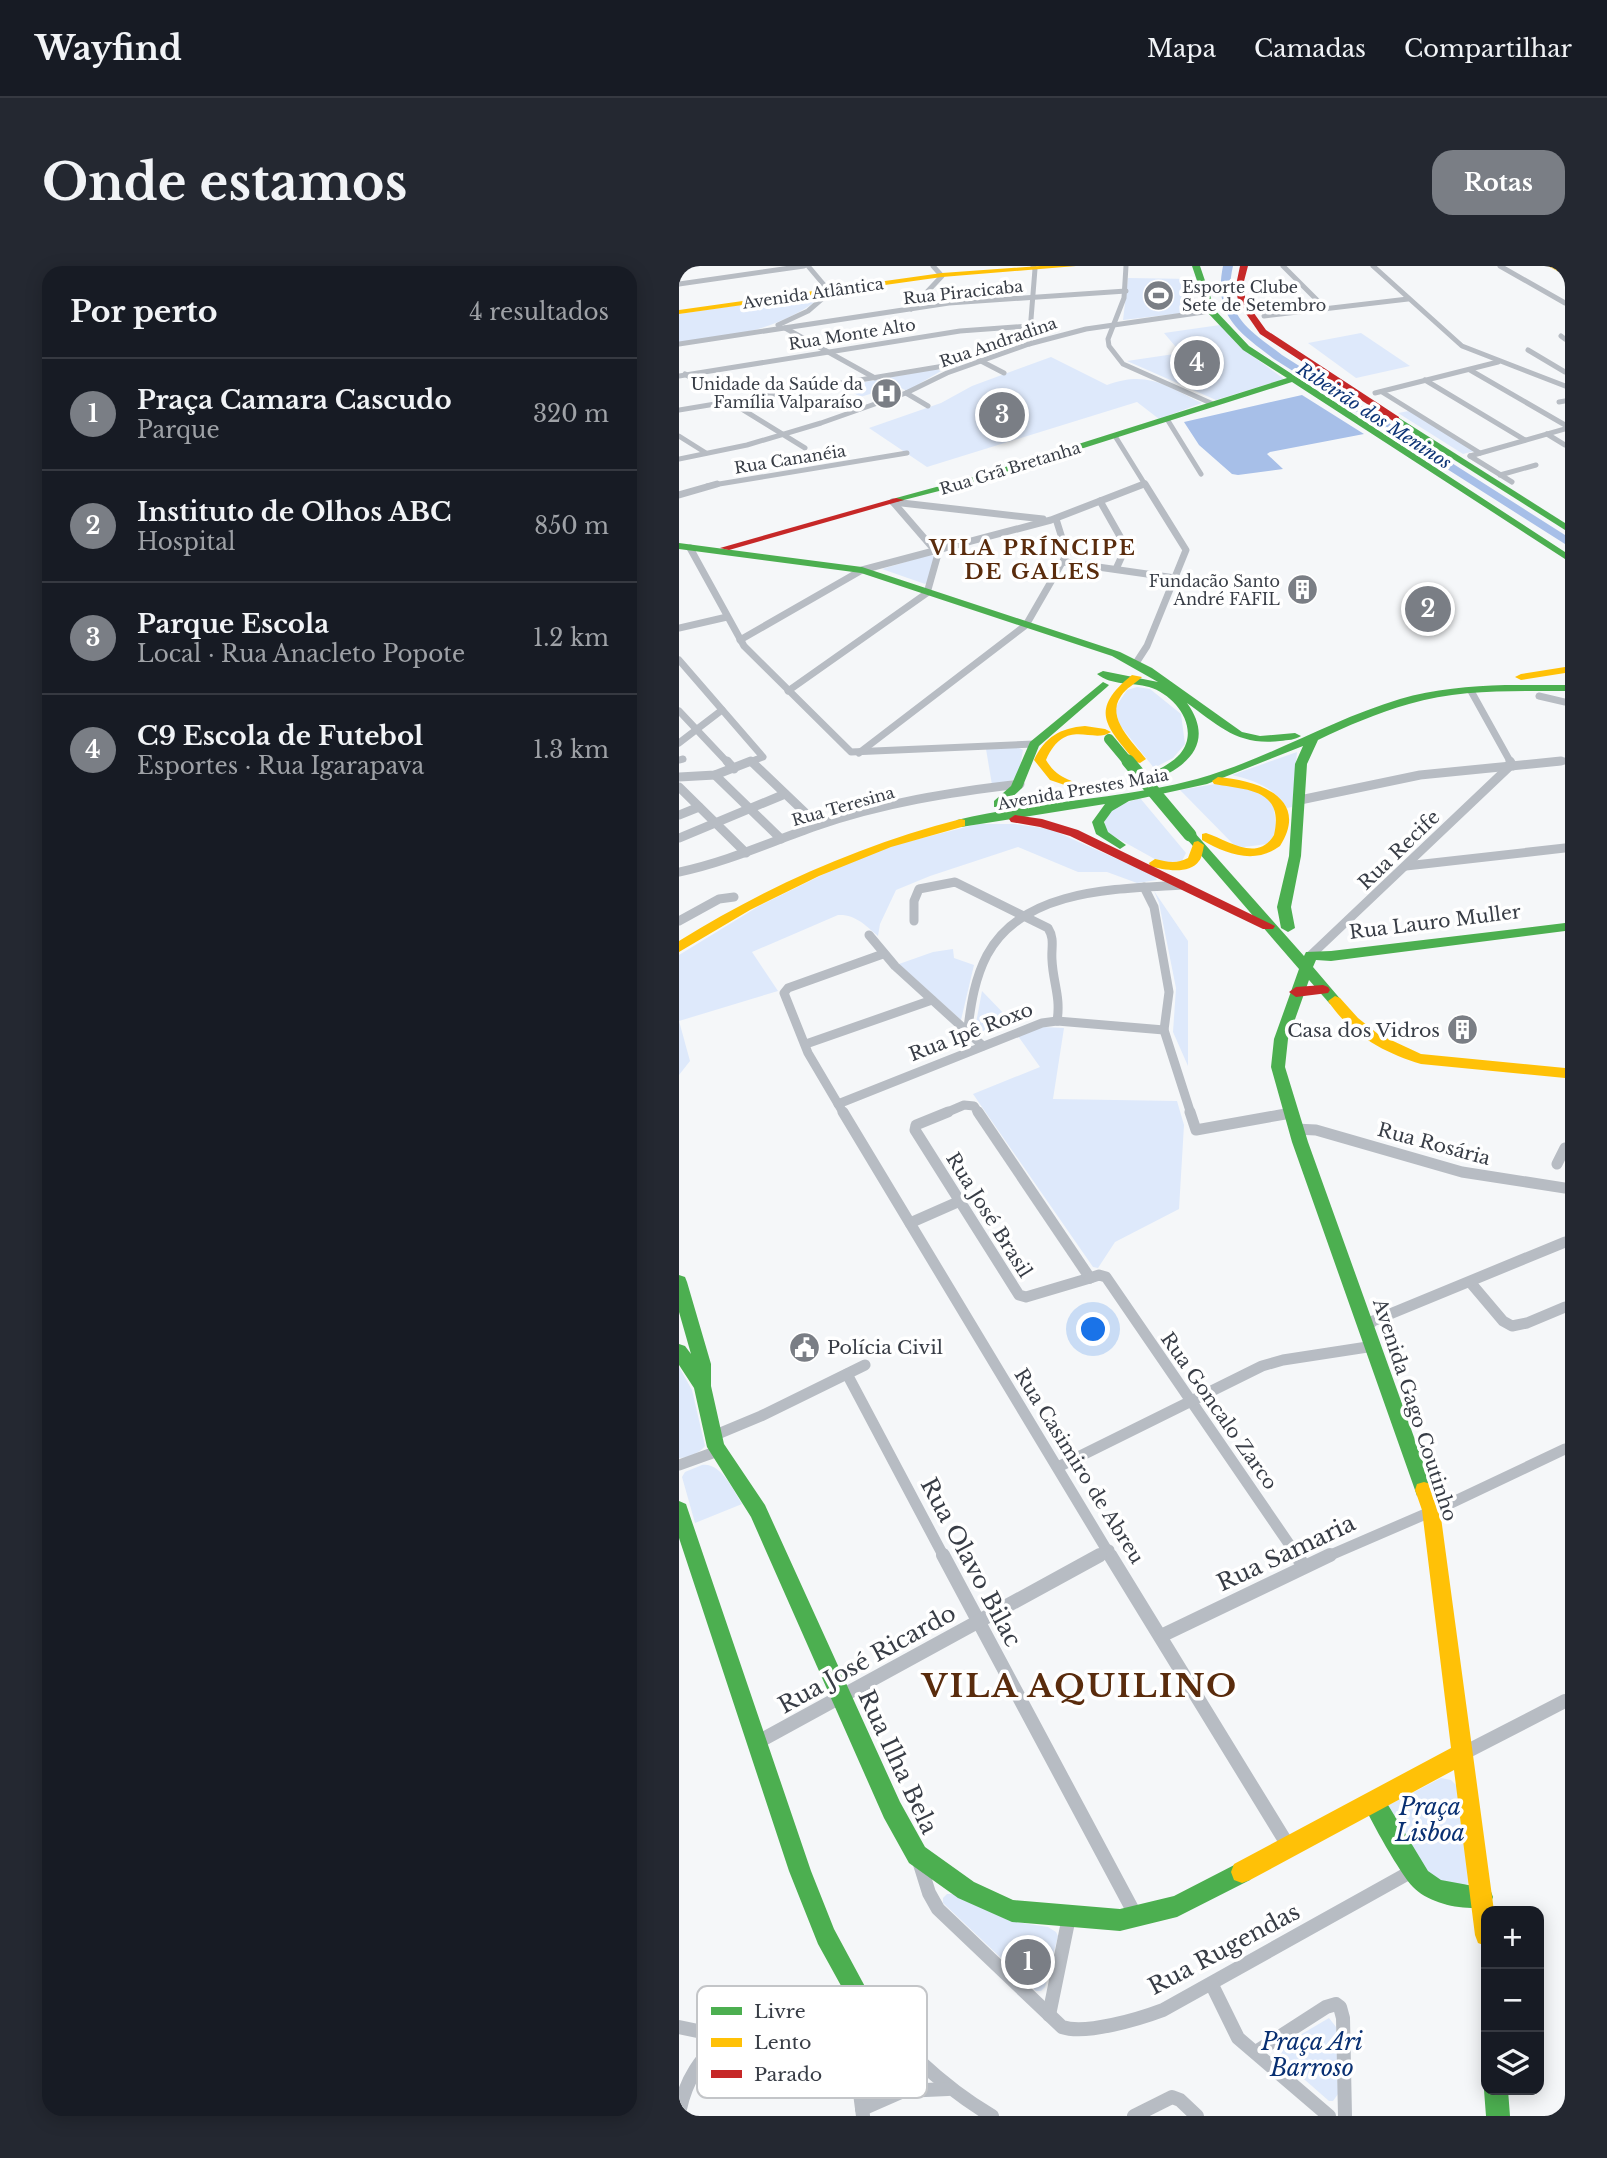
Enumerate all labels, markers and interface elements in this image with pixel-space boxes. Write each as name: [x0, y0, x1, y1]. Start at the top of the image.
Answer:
text: Wayfind: [35, 28, 182, 69]
text: Mapa: [1147, 34, 1216, 63]
text: Camadas: [1254, 34, 1366, 63]
text: Compartilhar: [1404, 34, 1572, 63]
button: Rotas: [1432, 150, 1565, 215]
text: Onde estamos: [42, 152, 407, 213]
street label: Avenida Atlântica: [740, 273, 885, 313]
street label: Rua Piracicaba: [902, 276, 1024, 308]
place label: Esporte Clube Sete de Setembro: [1182, 277, 1326, 315]
sports icon: Esporte Clube Sete de Setembro: [1142, 279, 1176, 313]
text: Por perto: [70, 293, 218, 330]
text: 4 resultados: [469, 298, 609, 326]
street label: Rua Andradina: [937, 313, 1059, 371]
street label: Rua Monte Alto: [787, 314, 917, 354]
pin: 4: [1174, 337, 1220, 389]
water label: Ribeirão dos Meninos: [1292, 357, 1455, 474]
place label: Unidade da Saúde da Família Valparaíso: [691, 374, 863, 412]
hospital icon: Unidade da Saúde da Família Valparaíso: [869, 376, 903, 410]
text: Praça Camara Cascudo: [137, 384, 452, 416]
pin: 3: [979, 389, 1025, 441]
text: 1: [88, 400, 98, 428]
text: 320 m: [533, 400, 609, 428]
text: Parque: [137, 416, 220, 444]
street label: Rua Grã Bretanha: [937, 437, 1083, 499]
street label: Rua Cananéia: [733, 440, 847, 478]
text: Instituto de Olhos ABC: [137, 496, 451, 528]
text: 2: [86, 512, 100, 540]
text: 850 m: [534, 512, 609, 540]
text: Hospital: [137, 528, 236, 556]
district label: VILA PRÍNCIPE DE GALES: [928, 535, 1137, 585]
place label: Fundação Santo André FAFIL: [1149, 571, 1280, 609]
building icon: Fundação Santo André FAFIL: [1286, 573, 1320, 607]
pin: 2: [1405, 583, 1451, 635]
text: Parque Escola: [137, 608, 329, 640]
text: 3: [86, 624, 100, 652]
text: 1.2 km: [533, 624, 609, 652]
text: Local · Rua Anacleto Popote: [137, 640, 465, 668]
text: C9 Escola de Futebol: [137, 720, 423, 752]
text: 4: [85, 736, 101, 764]
text: 1.3 km: [533, 736, 609, 764]
text: Esportes · Rua Igarapava: [137, 752, 424, 780]
street label: Avenida Prestes Maia: [995, 764, 1170, 814]
street label: Rua Teresina: [789, 782, 897, 830]
street label: Rua Recife: [1353, 805, 1445, 895]
street label: Rua Lauro Muller: [1348, 900, 1522, 944]
street label: Rua Ipê Roxo: [906, 998, 1036, 1066]
building icon: Casa dos Vidros: [1446, 1013, 1480, 1047]
place label: Casa dos Vidros: [1287, 1019, 1440, 1042]
street label: Rua Rosária: [1375, 1118, 1493, 1170]
street label: Rua José Brasil: [941, 1148, 1037, 1282]
street label: Avenida Gago Coutinho: [1368, 1295, 1462, 1524]
your location: [1076, 1312, 1110, 1346]
street label: Rua Goncalo Zarco: [1156, 1328, 1282, 1494]
public building icon: Polícia Civil: [787, 1330, 821, 1364]
place label: Polícia Civil: [827, 1336, 943, 1359]
street label: Rua Casimiro de Abreu: [1009, 1364, 1149, 1568]
street label: Rua Olavo Bilac: [915, 1473, 1027, 1651]
street label: Rua Samaria: [1212, 1509, 1360, 1597]
street label: Rua José Ricardo: [773, 1599, 961, 1719]
district label: VILA AQUILINO: [921, 1666, 1238, 1706]
street label: Rua Ilha Bela: [852, 1686, 944, 1839]
park label: Praça Lisboa: [1394, 1793, 1465, 1847]
street label: Rua Rugendas: [1143, 1897, 1305, 2001]
map controls: [1481, 1906, 1544, 2095]
button: +: [1481, 1906, 1544, 1969]
pin: 1: [1005, 1936, 1051, 1988]
button: −: [1481, 1969, 1544, 2032]
legend: [697, 1986, 927, 2098]
text: Livre: [754, 2000, 806, 2023]
park label: Praça Ari Barroso: [1260, 2028, 1363, 2082]
text: Lento: [754, 2031, 811, 2054]
button: layers: [1481, 2032, 1544, 2095]
text: Parado: [754, 2063, 822, 2086]

